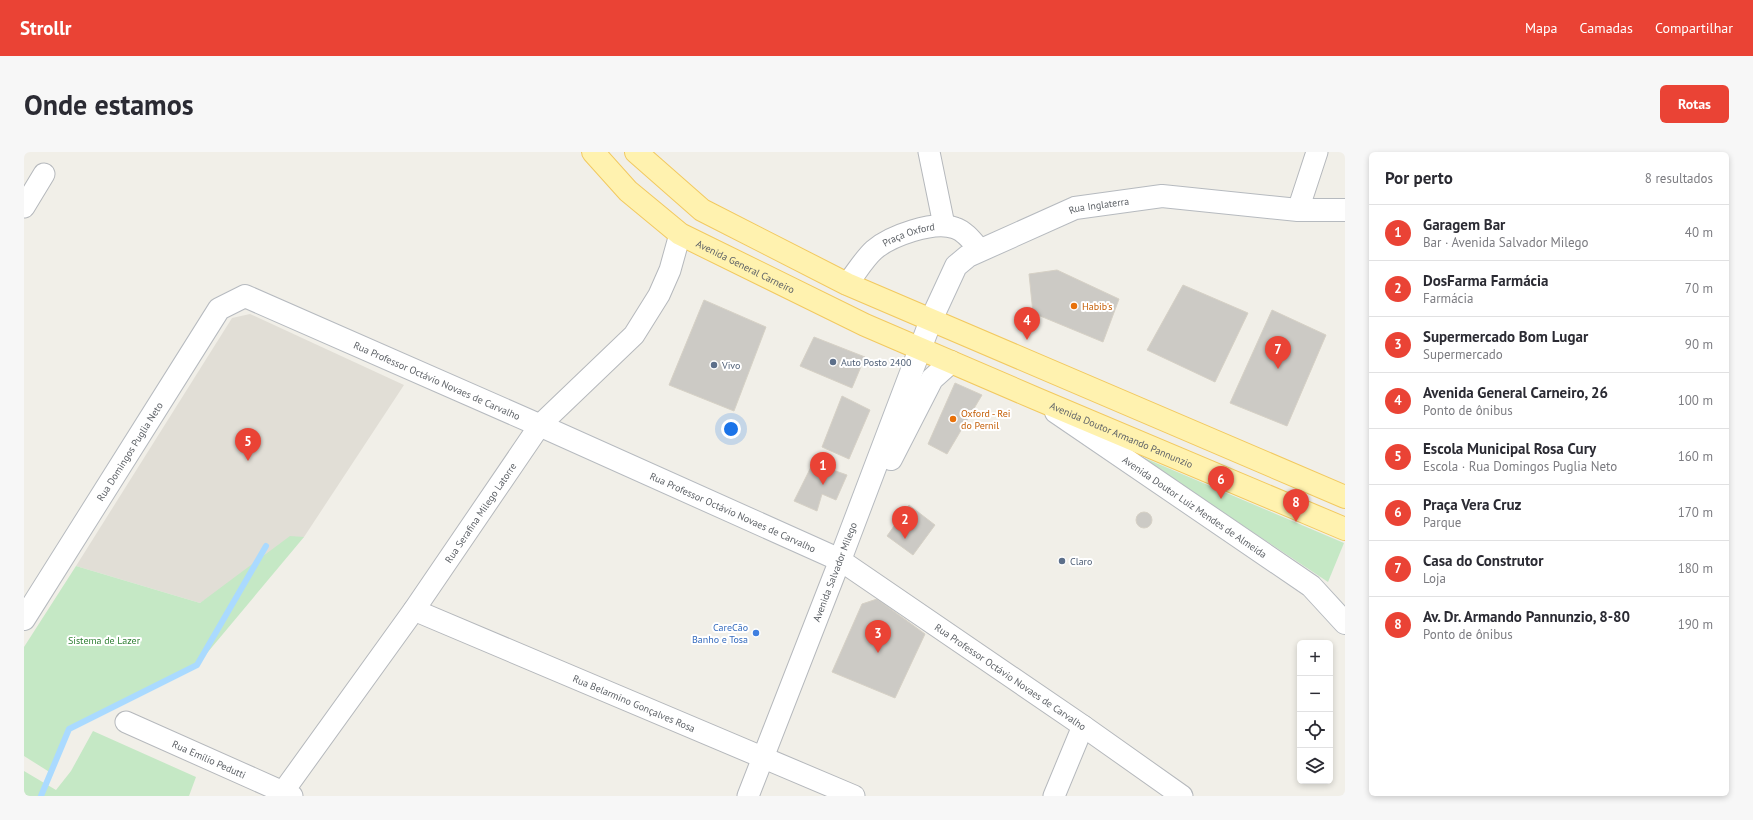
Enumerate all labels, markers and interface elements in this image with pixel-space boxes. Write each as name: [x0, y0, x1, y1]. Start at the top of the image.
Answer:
text: Strollr: [20, 16, 71, 40]
text: Mapa: [1525, 19, 1558, 37]
text: Camadas: [1580, 19, 1633, 37]
text: Compartilhar: [1655, 19, 1733, 37]
button: Rotas: [1660, 85, 1729, 123]
text: Onde estamos: [24, 86, 194, 123]
text: Por perto: [1385, 167, 1453, 189]
text: 8 resultados: [1645, 170, 1713, 187]
street label: Rua Inglaterra: [1066, 194, 1130, 217]
text: Garagem Bar: [1423, 215, 1505, 234]
street label: Praça Oxford: [880, 220, 936, 249]
text: 1: [1394, 224, 1402, 241]
text: 40 m: [1685, 224, 1713, 241]
text: Bar · Avenida Salvador Milego: [1423, 234, 1589, 251]
street label: Avenida General Carneiro: [694, 237, 797, 296]
text: DosFarma Farmácia: [1423, 271, 1549, 290]
text: 2: [1394, 280, 1402, 297]
text: 70 m: [1685, 280, 1713, 297]
text: Farmácia: [1423, 290, 1473, 307]
place label: Habib's: [1082, 300, 1112, 313]
marker: Habib's: [1069, 301, 1079, 311]
pin: 4: [1014, 307, 1040, 340]
text: Supermercado Bom Lugar: [1423, 327, 1588, 346]
pin: 7: [1265, 336, 1291, 369]
text: 3: [1394, 336, 1402, 353]
text: 90 m: [1685, 336, 1713, 353]
street label: Rua Professor Octávio Novaes de Carvalho: [352, 338, 522, 423]
text: Supermercado: [1423, 346, 1503, 363]
place label: Auto Posto 2400: [841, 356, 912, 369]
marker: Auto Posto 2400: [828, 357, 838, 367]
place label: Vivo: [721, 359, 740, 372]
marker: Vivo: [709, 360, 719, 370]
text: Avenida General Carneiro, 26: [1423, 383, 1608, 402]
text: 4: [1394, 392, 1402, 409]
text: 100 m: [1678, 392, 1713, 409]
street label: Rua Domingos Puglia Neto: [93, 399, 165, 503]
street label: Avenida Doutor Armando Pannunzio: [1048, 399, 1195, 471]
text: Ponto de ônibus: [1423, 402, 1513, 419]
place label: Oxford - Rei do Pernil: [961, 407, 1010, 432]
marker: Oxford - Rei do Pernil: [948, 414, 958, 424]
your location: [721, 419, 741, 439]
pin: 5: [235, 428, 261, 461]
text: Escola Municipal Rosa Cury: [1423, 439, 1596, 458]
text: 5: [1394, 448, 1402, 465]
text: 160 m: [1678, 448, 1713, 465]
pin: 1: [810, 452, 836, 485]
street label: Avenida Doutor Luiz Mendes de Almeida: [1120, 453, 1270, 561]
text: Escola · Rua Domingos Puglia Neto: [1423, 458, 1617, 475]
street label: Rua Serafina Milego Latorre: [442, 460, 519, 565]
pin: 6: [1208, 466, 1234, 499]
street label: Rua Professor Octávio Novaes de Carvalho: [648, 469, 818, 555]
pin: 8: [1283, 489, 1309, 522]
text: Praça Vera Cruz: [1423, 495, 1521, 514]
text: 6: [1394, 504, 1402, 521]
text: 170 m: [1678, 504, 1713, 521]
pin: 2: [892, 506, 918, 539]
text: Parque: [1423, 514, 1461, 531]
street label: Avenida Salvador Milego: [810, 520, 860, 624]
text: Casa do Construtor: [1423, 551, 1543, 570]
place label: Claro: [1070, 555, 1092, 568]
marker: Claro: [1057, 556, 1067, 566]
text: 7: [1394, 560, 1402, 577]
text: 180 m: [1678, 560, 1713, 577]
text: Loja: [1423, 570, 1446, 587]
text: Av. Dr. Armando Pannunzio, 8-80: [1423, 607, 1630, 626]
text: 8: [1394, 616, 1402, 633]
text: 190 m: [1678, 616, 1713, 633]
pin: 3: [865, 620, 891, 653]
street label: Rua Professor Octávio Novaes de Carvalho: [932, 620, 1089, 733]
place label: CareCão Banho e Tosa: [692, 621, 748, 646]
text: Ponto de ônibus: [1423, 626, 1513, 643]
marker: CareCão Banho e Tosa: [751, 628, 761, 638]
park label: Sistema de Lazer: [68, 634, 141, 647]
map controls: [1297, 640, 1333, 784]
button: +: [1297, 640, 1333, 676]
street label: Rua Belarmino Gonçalves Rosa: [571, 671, 697, 735]
button: −: [1297, 676, 1333, 712]
button: locate: [1297, 712, 1333, 748]
street label: Rua Emílio Pedutti: [170, 737, 248, 781]
button: layers: [1297, 748, 1333, 784]

